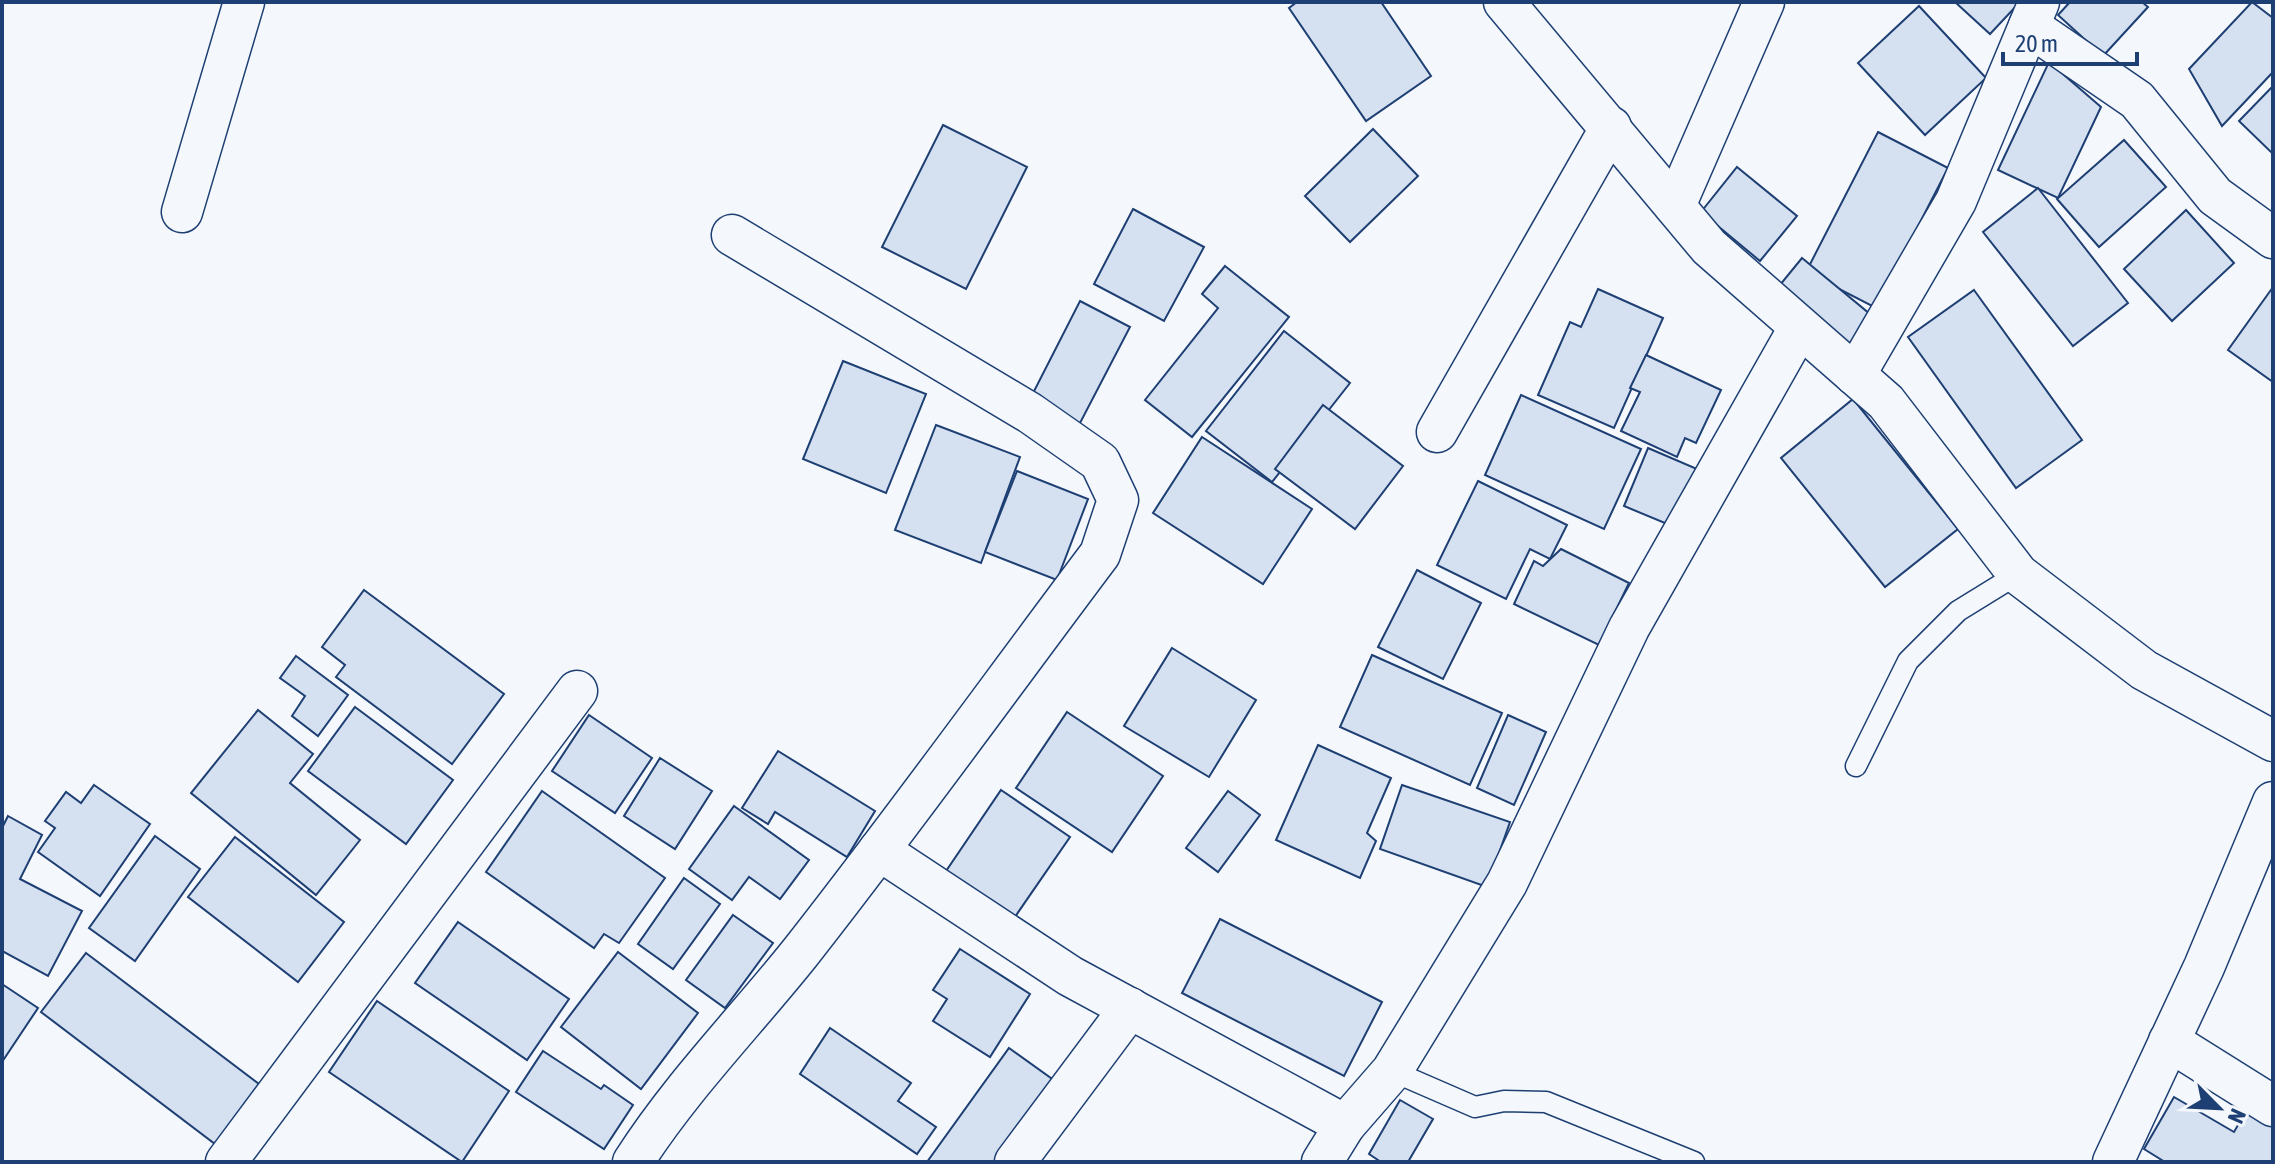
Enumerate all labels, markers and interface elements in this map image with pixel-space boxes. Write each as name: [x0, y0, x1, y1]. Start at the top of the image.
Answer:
scale bar: [2003, 16, 2137, 66]
text: 20 m: [2015, 30, 2058, 57]
north arrow: [2179, 1068, 2259, 1148]
text: N: [2223, 1105, 2252, 1127]

